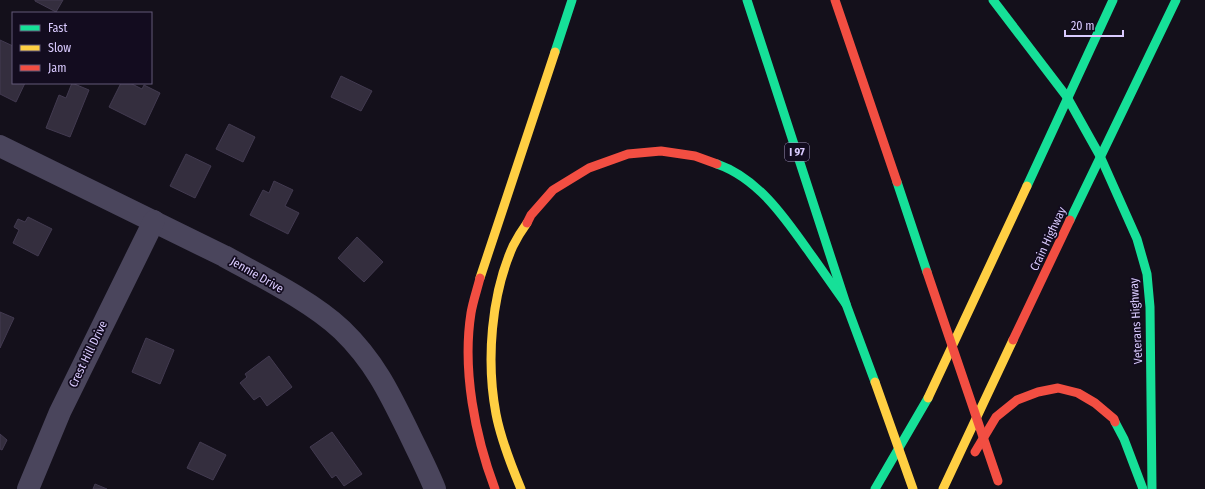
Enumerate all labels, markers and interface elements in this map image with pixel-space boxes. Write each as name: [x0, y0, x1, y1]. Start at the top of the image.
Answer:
legend: [12, 12, 152, 84]
scale bar: [1065, 12, 1123, 38]
text: 20 m: [1071, 19, 1095, 33]
text: Fast: [48, 21, 67, 35]
text: Slow: [48, 41, 71, 55]
text: Jam: [48, 61, 66, 75]
road number: I 97: [785, 143, 809, 161]
street label: Crain Highway: [1027, 204, 1069, 273]
street label: Jennie Drive: [228, 254, 286, 296]
street label: Veterans Highway: [1127, 277, 1145, 365]
street label: Crest Hill Drive: [66, 318, 110, 390]

